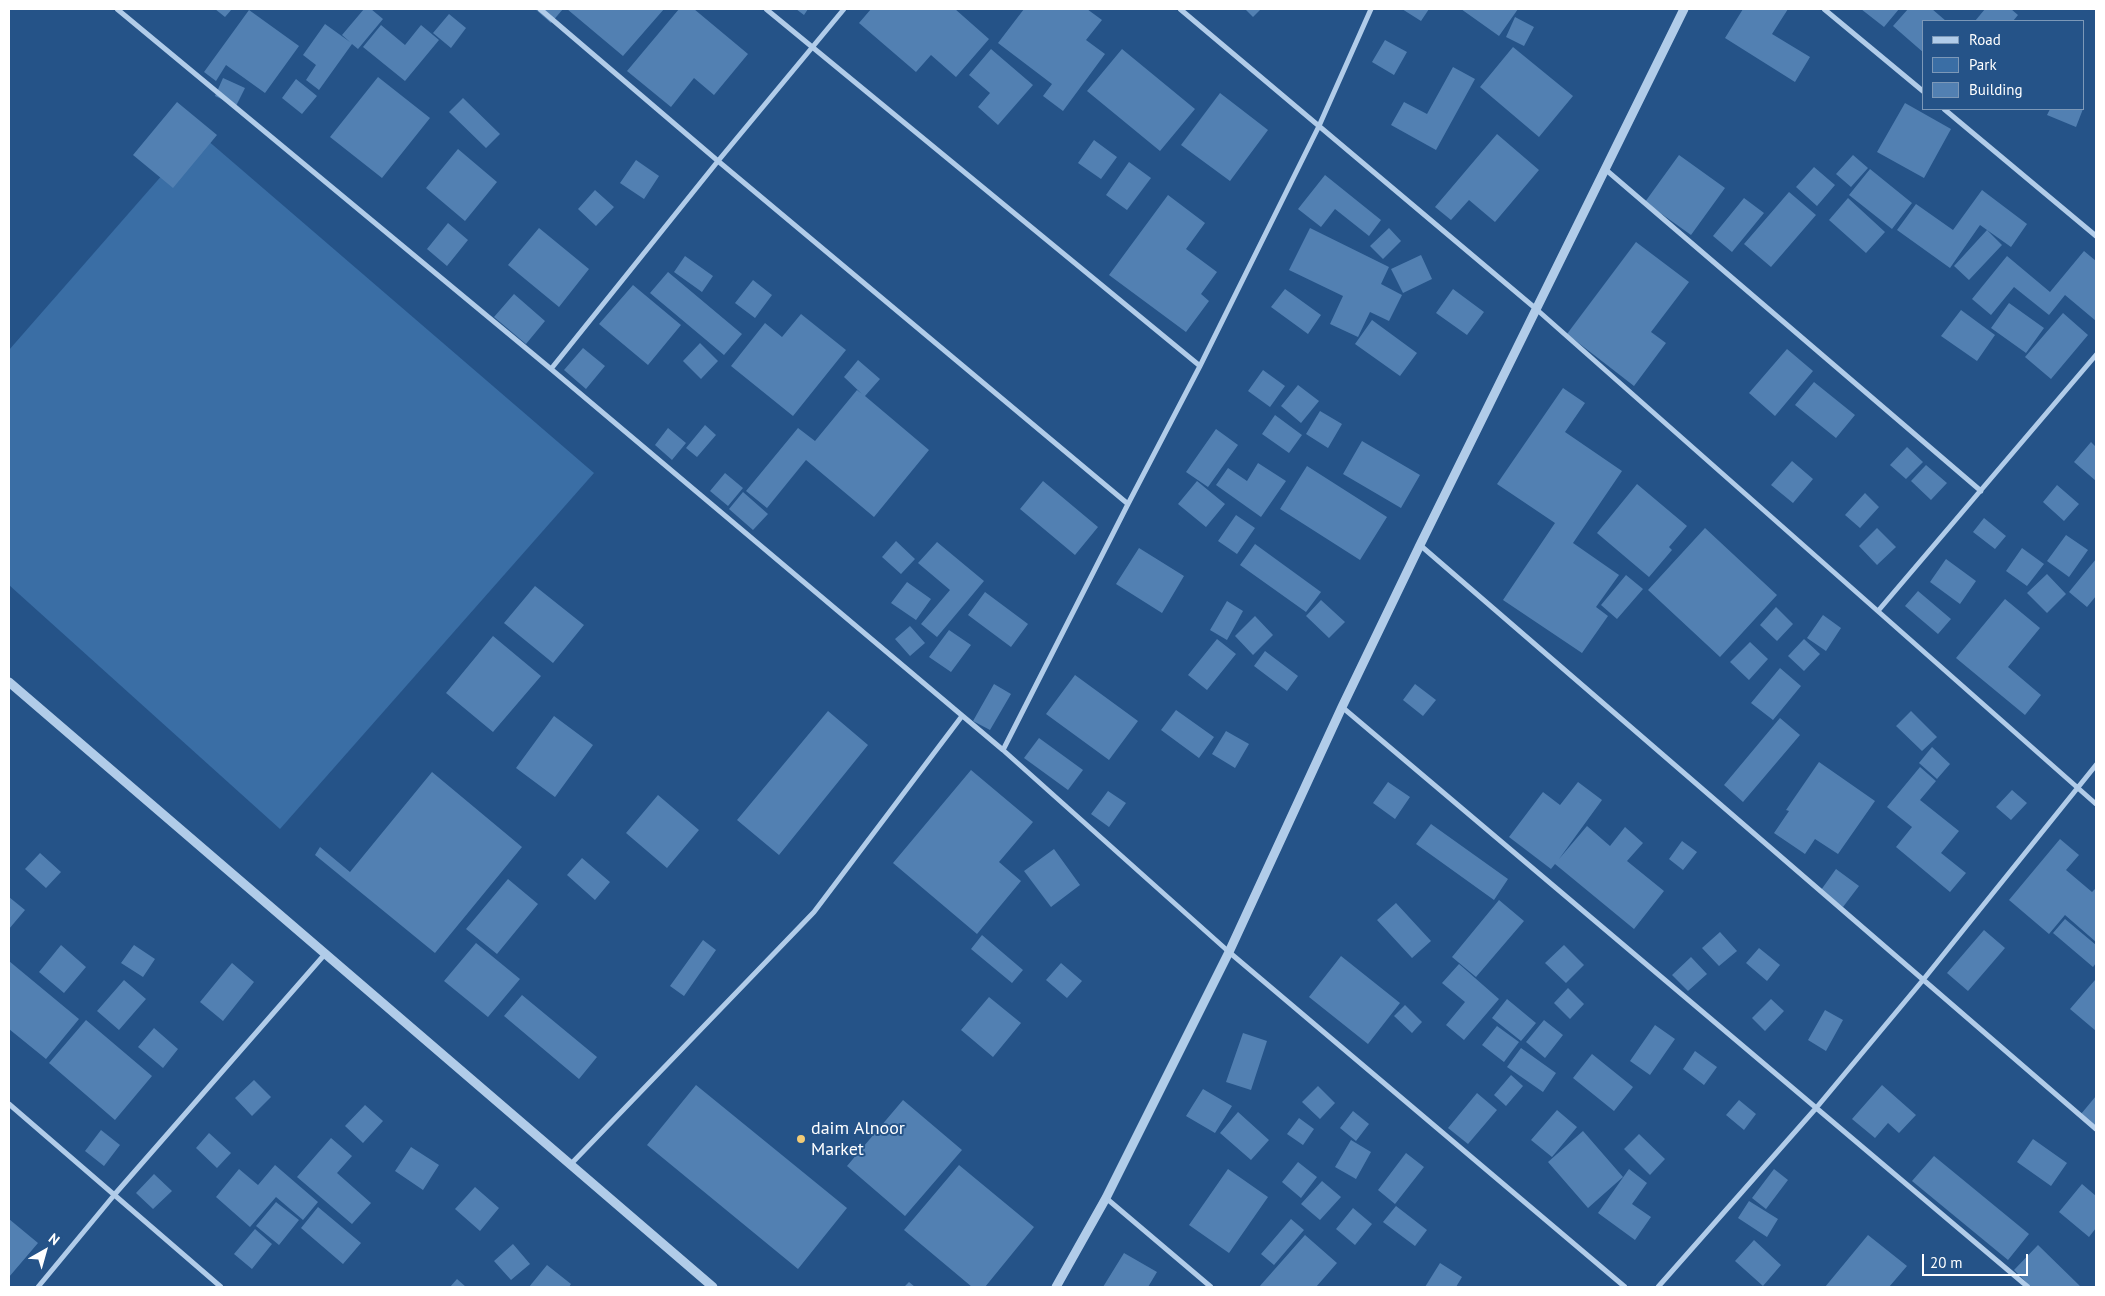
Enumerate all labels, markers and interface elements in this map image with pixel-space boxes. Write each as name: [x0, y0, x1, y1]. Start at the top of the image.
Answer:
legend: [1922, 20, 2085, 110]
text: Road: [1969, 30, 2001, 49]
text: Park: [1969, 55, 1997, 74]
text: Building: [1969, 80, 2023, 99]
place label: daim Alnoor Market: [811, 1118, 905, 1160]
marker: daim Alnoor Market: [795, 1133, 807, 1145]
north arrow: [20, 1226, 70, 1276]
text: N: [45, 1229, 63, 1249]
scale bar: [1925, 1244, 2031, 1276]
text: 20 m: [1930, 1253, 1963, 1272]

